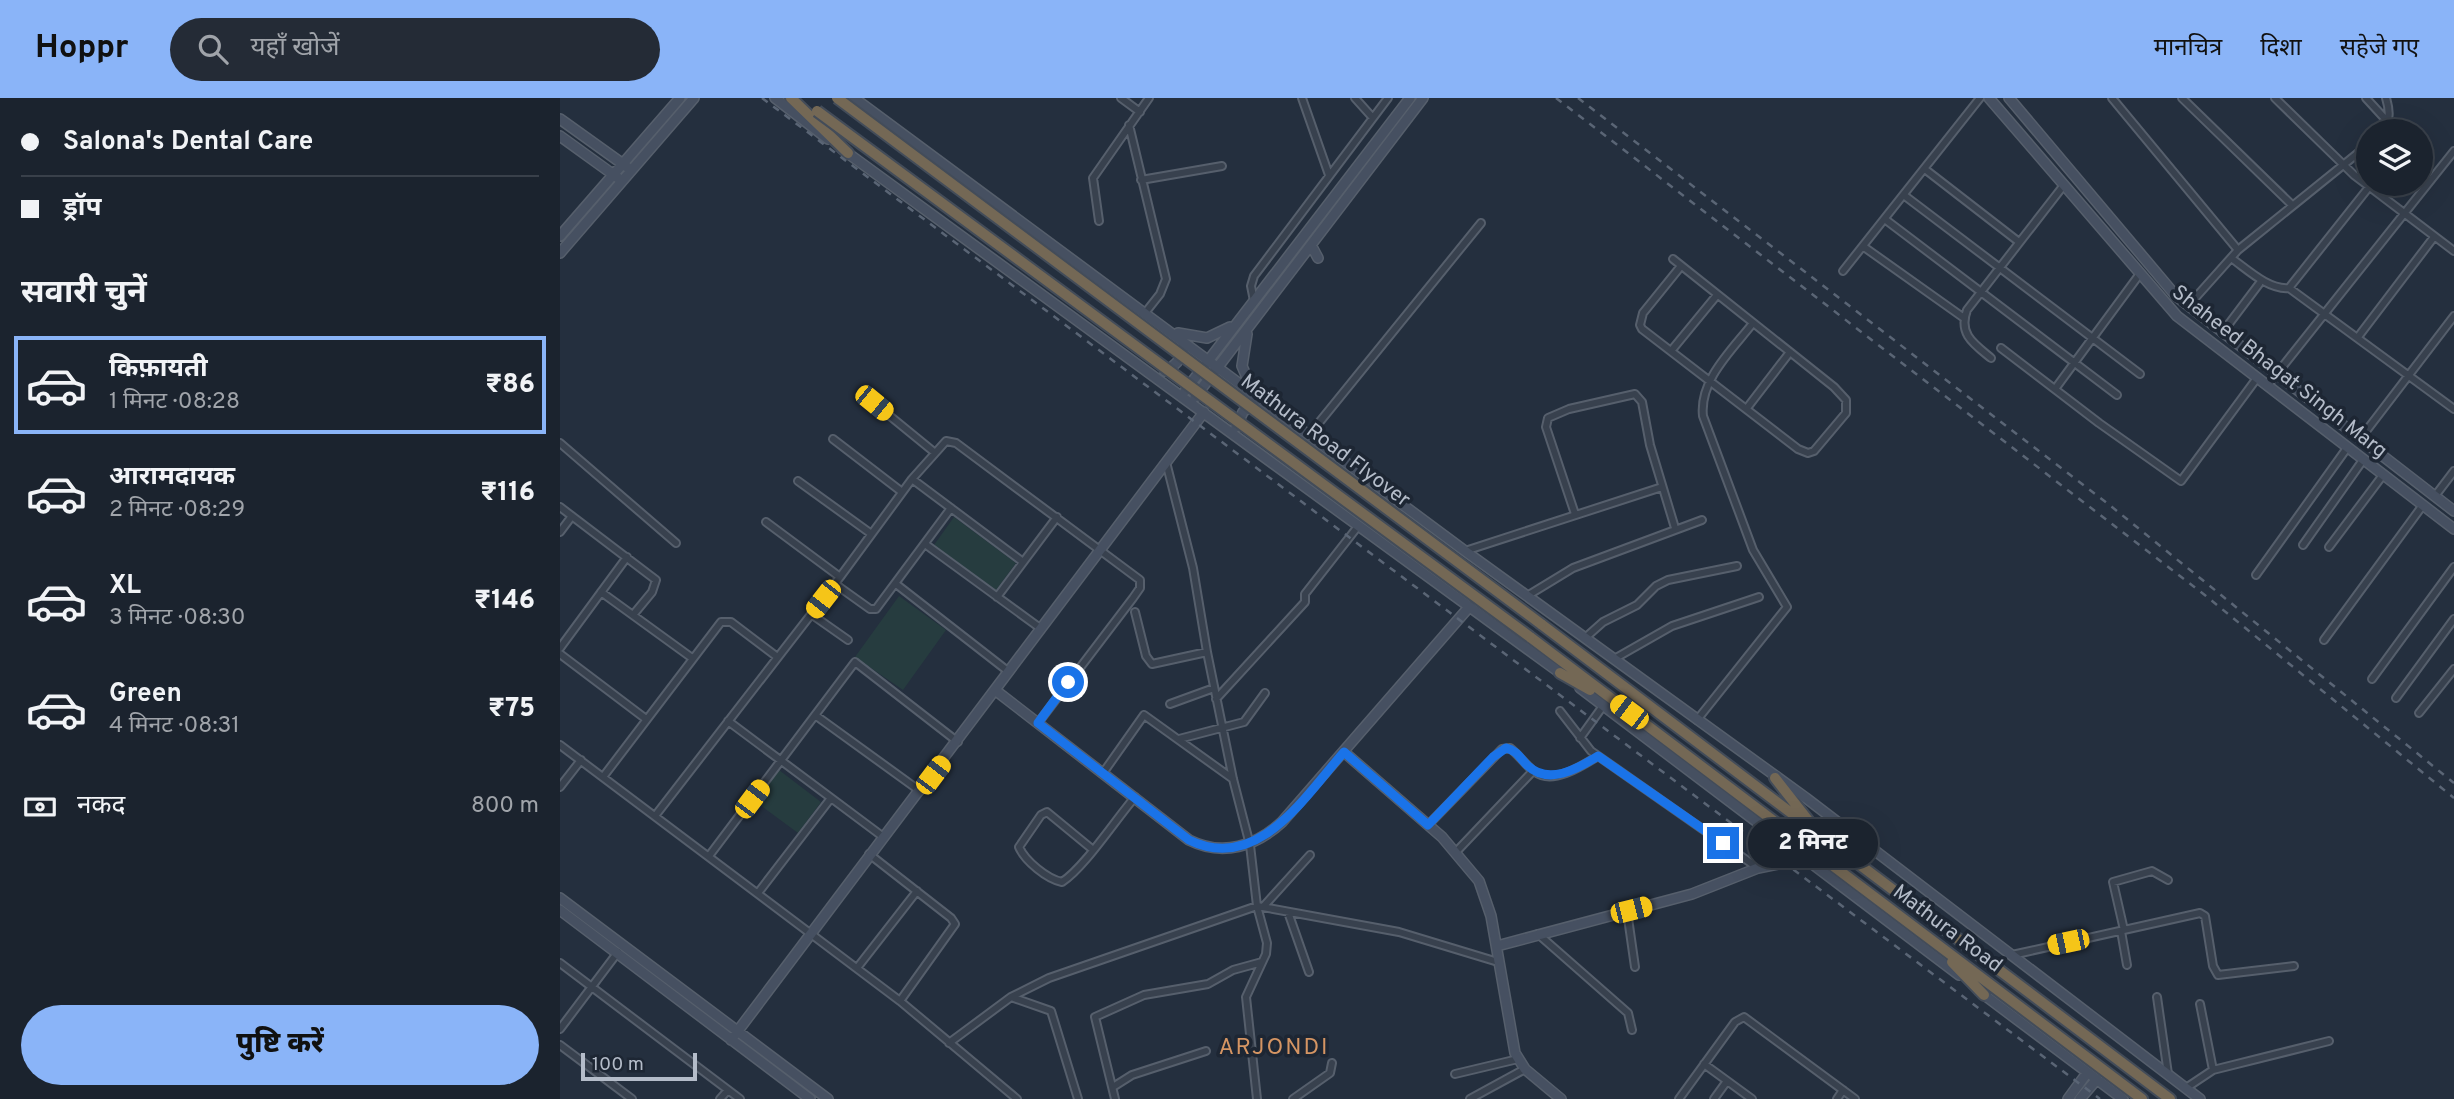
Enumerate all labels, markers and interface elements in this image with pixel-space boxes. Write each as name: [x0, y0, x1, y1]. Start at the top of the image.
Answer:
search box: [170, 18, 660, 81]
text: Hoppr: [35, 28, 128, 70]
icon: search: [194, 30, 232, 68]
text: यहाँ खोजें: [250, 32, 339, 65]
text: मानचित्र: [2154, 34, 2222, 64]
text: दिशा: [2260, 34, 2302, 64]
text: सहेजे गए: [2340, 34, 2419, 64]
map controls: [2356, 119, 2433, 196]
button: layers: [2356, 119, 2433, 196]
text: Salona's Dental Care: [63, 126, 313, 159]
text: ड्रॉप: [63, 192, 101, 225]
text: सवारी चुनें: [21, 274, 147, 314]
street label: Shaheed Bhagat Singh Marg: [2166, 280, 2392, 465]
text: किफ़ायती: [109, 353, 208, 386]
icon: car: [25, 354, 88, 417]
street label: Mathura Road Flyover: [1235, 368, 1415, 514]
text: ₹86: [485, 369, 535, 402]
car: [852, 382, 897, 424]
text: 1 मिनट · 08:28: [109, 388, 240, 417]
text: आरामदायक: [109, 461, 235, 494]
icon: car: [25, 462, 88, 525]
text: ₹116: [480, 477, 535, 510]
text: 2 मिनट · 08:29: [109, 496, 245, 525]
icon: car: [25, 570, 88, 633]
text: XL: [109, 570, 141, 603]
car: [802, 576, 845, 622]
text: ₹146: [474, 585, 535, 618]
text: 3 मिनट · 08:30: [109, 604, 246, 633]
route start: [1052, 666, 1084, 698]
icon: car: [25, 678, 88, 741]
text: Green: [109, 678, 182, 711]
car: [1606, 691, 1653, 733]
text: ₹75: [488, 693, 535, 726]
text: 4 मिनट · 08:31: [109, 712, 240, 741]
car: [912, 752, 955, 798]
car: [731, 776, 774, 822]
icon: cash: [21, 788, 59, 826]
text: नकद: [77, 790, 125, 823]
text: 800 m: [471, 792, 539, 821]
callout: 2 मिनट: [1748, 818, 1877, 868]
route end: [1707, 827, 1739, 859]
text: 2 मिनट: [1778, 829, 1848, 858]
street label: Mathura Road: [1887, 879, 2007, 979]
car: [1609, 895, 1654, 925]
car: [2046, 927, 2091, 957]
button: पुष्टि करें: [21, 1005, 539, 1085]
district label: ARJONDI: [1218, 1034, 1330, 1063]
scale bar: [581, 1050, 696, 1082]
text: 100 m: [592, 1053, 644, 1077]

